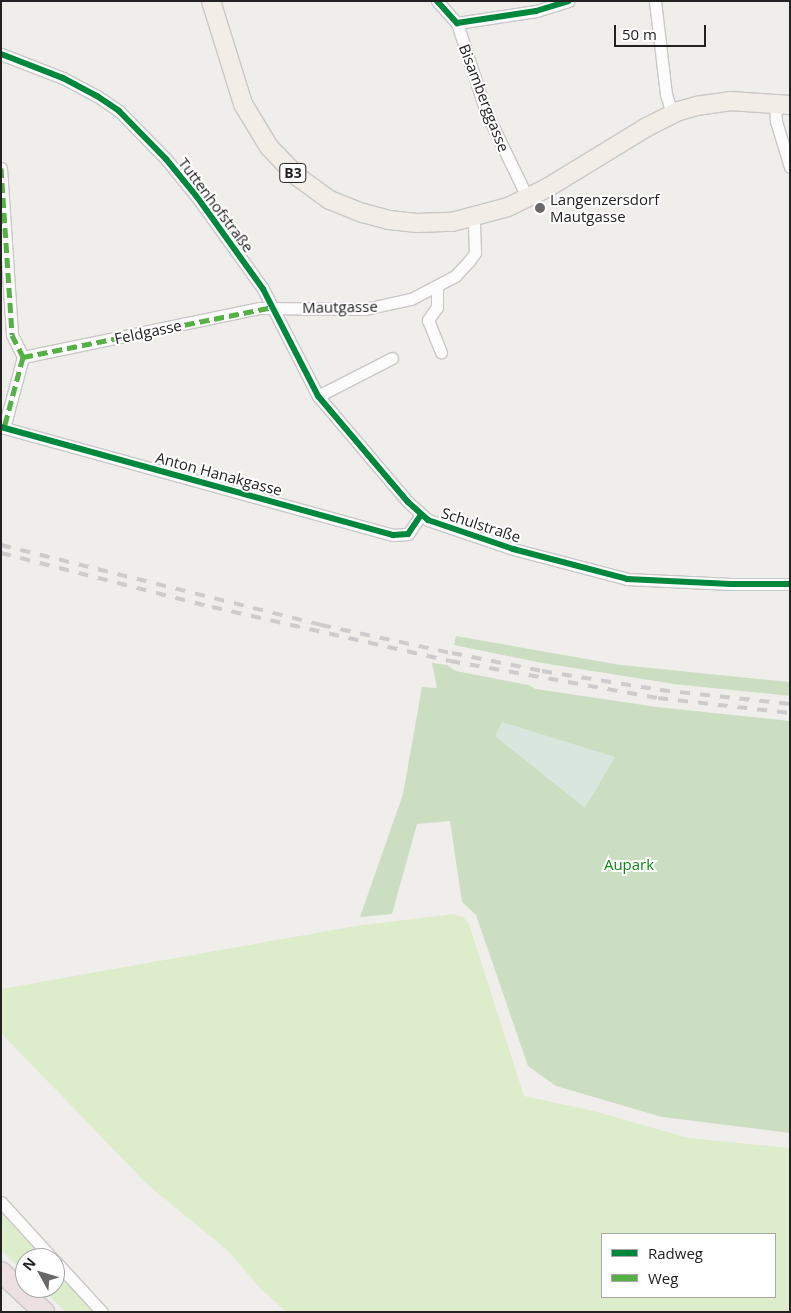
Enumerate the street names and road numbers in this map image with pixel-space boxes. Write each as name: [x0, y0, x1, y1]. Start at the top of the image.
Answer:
street label: Bisamberggasse: [455, 42, 513, 154]
street label: Tuttenhofstraße: [175, 154, 257, 256]
road number: B3: [279, 162, 307, 184]
street label: Mautgasse: [302, 297, 378, 317]
street label: Feldgasse: [113, 316, 183, 348]
street label: Anton Hanakgasse: [154, 448, 284, 500]
street label: Schulstraße: [439, 504, 523, 546]

